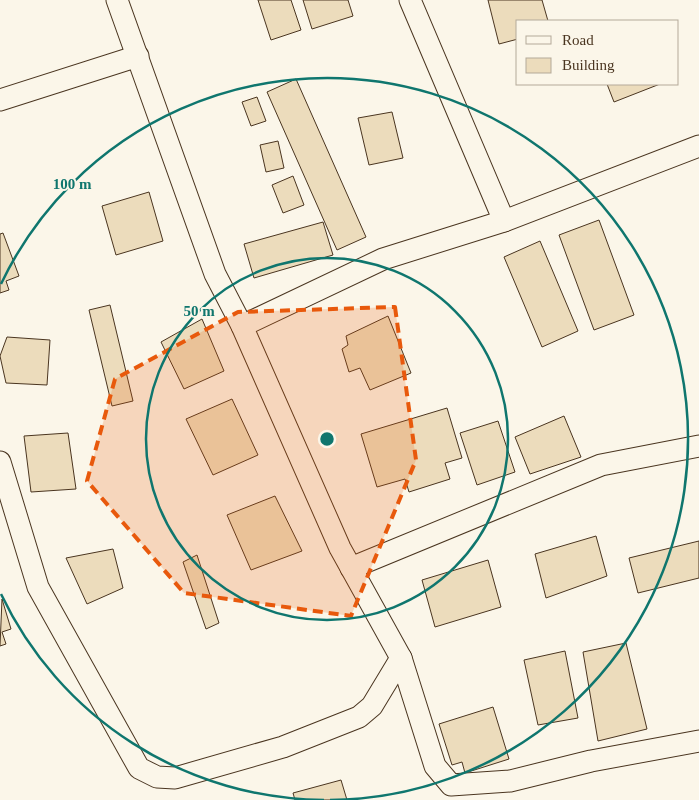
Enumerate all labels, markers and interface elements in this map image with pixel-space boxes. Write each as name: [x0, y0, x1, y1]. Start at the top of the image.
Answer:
legend: [516, 20, 679, 85]
text: Road: [562, 32, 594, 48]
text: Building: [562, 57, 615, 73]
text: 100 m: [53, 176, 92, 192]
text: 50 m: [183, 303, 215, 319]
centre of rings: [318, 430, 336, 448]

